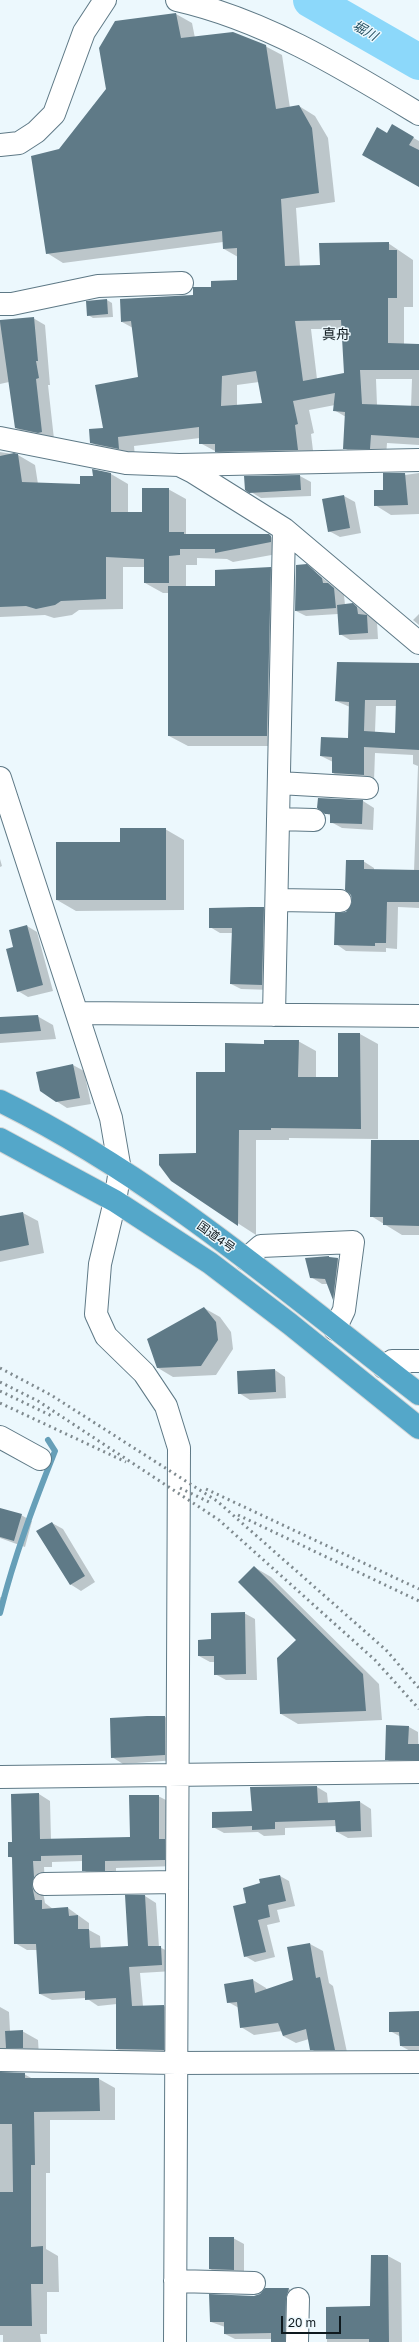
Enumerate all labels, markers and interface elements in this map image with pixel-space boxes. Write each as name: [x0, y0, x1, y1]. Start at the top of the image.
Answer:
water label: 堀川: [350, 18, 380, 44]
district label: 真舟: [322, 327, 350, 343]
street label: 国道4号: [194, 1218, 238, 1256]
scale bar: [283, 2308, 343, 2334]
text: 20 m: [288, 2315, 316, 2330]

